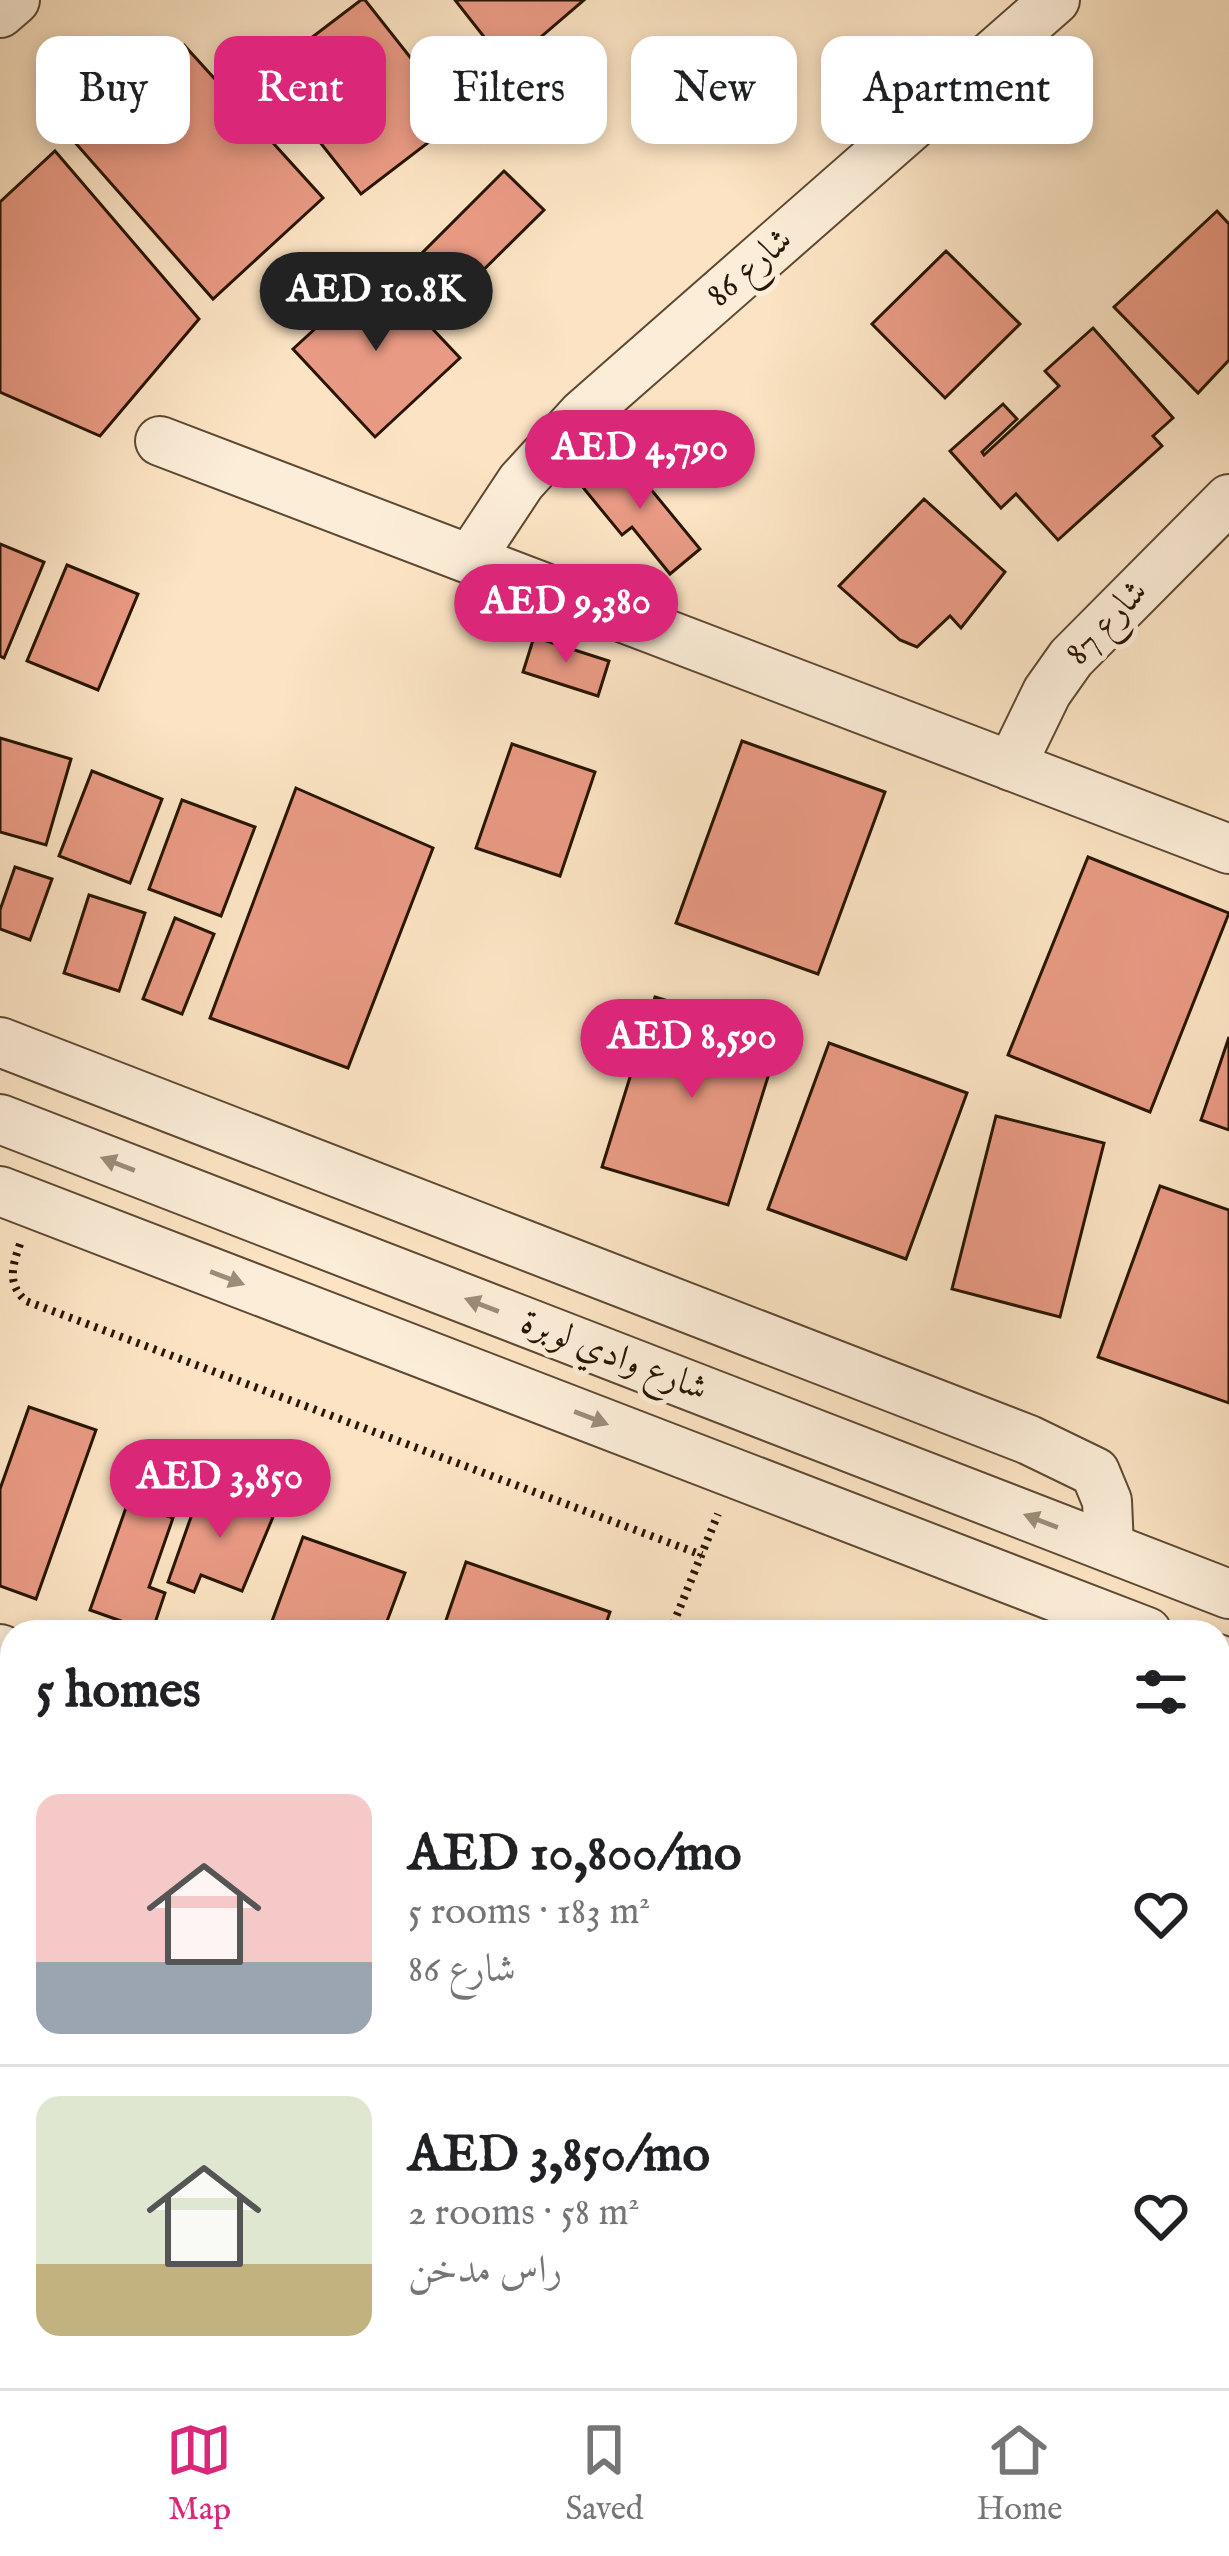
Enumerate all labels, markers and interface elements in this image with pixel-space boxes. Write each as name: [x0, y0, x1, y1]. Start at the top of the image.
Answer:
chip: Buy: [36, 36, 190, 144]
chip: Rent: [214, 36, 386, 144]
chip: Filters: [410, 36, 607, 144]
chip: New: [631, 36, 797, 144]
chip: Apartment: [821, 36, 1093, 144]
street label: شارع 86: [697, 218, 806, 322]
pin: AED 10.8K: [239, 252, 513, 354]
text: AED 10.8K: [287, 266, 465, 315]
pin: AED 4,790: [503, 410, 777, 512]
text: AED 4,790: [552, 424, 728, 473]
pin: AED 9,380: [429, 564, 703, 666]
street label: شارع 87: [1056, 570, 1162, 679]
text: AED 9,380: [481, 578, 651, 627]
pin: AED 8,590: [555, 999, 829, 1101]
text: AED 8,590: [607, 1013, 777, 1062]
one-way arrow: [100, 1154, 136, 1173]
one-way arrow: [209, 1270, 245, 1289]
one-way arrow: [463, 1295, 499, 1314]
street label: شارع وادي لوبرة: [512, 1299, 714, 1417]
one-way arrow: [573, 1409, 609, 1428]
pin: AED 3,850: [83, 1439, 357, 1541]
text: AED 3,850: [137, 1453, 303, 1502]
one-way arrow: [1023, 1511, 1059, 1530]
icon: filters: [1128, 1659, 1194, 1725]
text: 5 homes: [36, 1660, 201, 1725]
text: AED 10,800/mo: [408, 1823, 741, 1888]
icon: home: [132, 1842, 276, 1986]
icon: heart: [1128, 1881, 1194, 1947]
text: 5 rooms · 183 m²: [408, 1888, 650, 1937]
text: شارع 86: [408, 1946, 516, 1995]
text: AED 3,850/mo: [408, 2124, 710, 2189]
icon: home: [132, 2144, 276, 2288]
icon: heart: [1128, 2183, 1194, 2249]
text: 2 rooms · 58 m²: [408, 2189, 640, 2238]
text: راس مدخن: [408, 2247, 562, 2296]
tab: Map: [166, 2417, 232, 2531]
tab: Saved: [565, 2417, 643, 2531]
tab: Home: [976, 2417, 1063, 2531]

